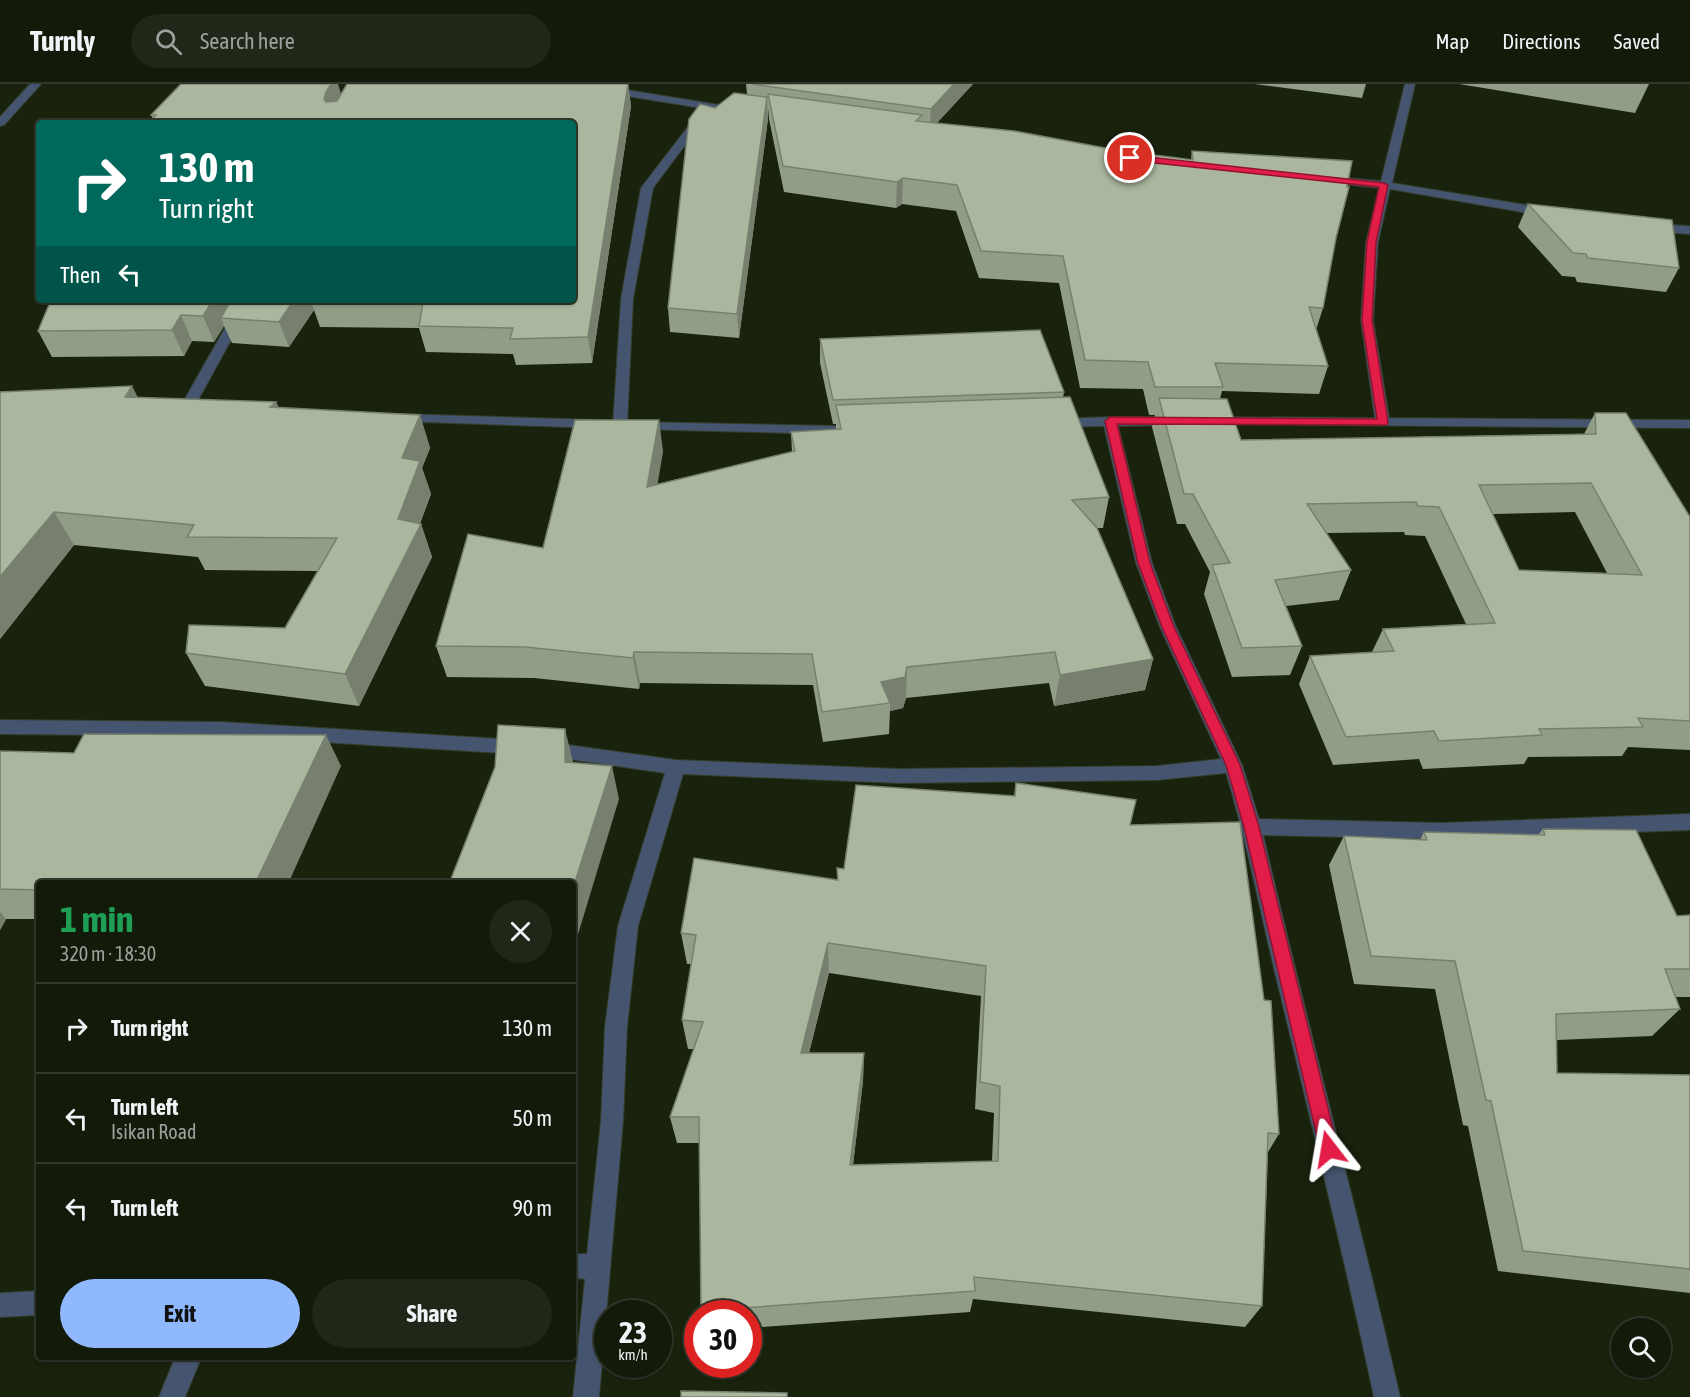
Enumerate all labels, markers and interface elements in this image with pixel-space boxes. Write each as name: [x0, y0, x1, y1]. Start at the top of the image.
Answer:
search box: [131, 14, 551, 68]
text: Turnly: [30, 25, 95, 57]
icon: search: [152, 25, 185, 58]
text: Search here: [200, 28, 295, 54]
text: Map: [1435, 29, 1469, 53]
text: Directions: [1502, 29, 1581, 53]
text: Saved: [1614, 29, 1660, 53]
pin: [1104, 132, 1155, 183]
icon: arrive: [1113, 141, 1146, 174]
text: 130 m: [159, 143, 254, 191]
icon: right: [60, 144, 138, 222]
text: Turn right: [159, 193, 254, 224]
icon: left: [113, 258, 146, 291]
text: Then: [60, 262, 101, 288]
text: 1 min: [60, 898, 134, 940]
button: close: [489, 900, 552, 963]
text: 320 m · 18:30: [60, 942, 156, 965]
icon: right: [60, 1012, 93, 1045]
text: Turn right: [111, 1015, 188, 1041]
text: 130 m: [502, 1015, 552, 1041]
text: Turn left: [111, 1094, 178, 1120]
icon: left: [60, 1102, 93, 1135]
text: 50 m: [512, 1105, 552, 1131]
position arrow: [1297, 1117, 1361, 1181]
text: Isikan Road: [111, 1120, 196, 1143]
icon: left: [60, 1192, 93, 1225]
text: Turn left: [111, 1195, 178, 1221]
text: 90 m: [512, 1195, 552, 1221]
button: Exit: [60, 1279, 300, 1348]
button: Share: [312, 1279, 552, 1348]
speed limit sign: 30: [684, 1300, 762, 1378]
text: 23: [619, 1315, 647, 1349]
map controls: [1611, 1318, 1671, 1378]
button: search: [1611, 1318, 1671, 1378]
text: km/h: [618, 1346, 648, 1363]

